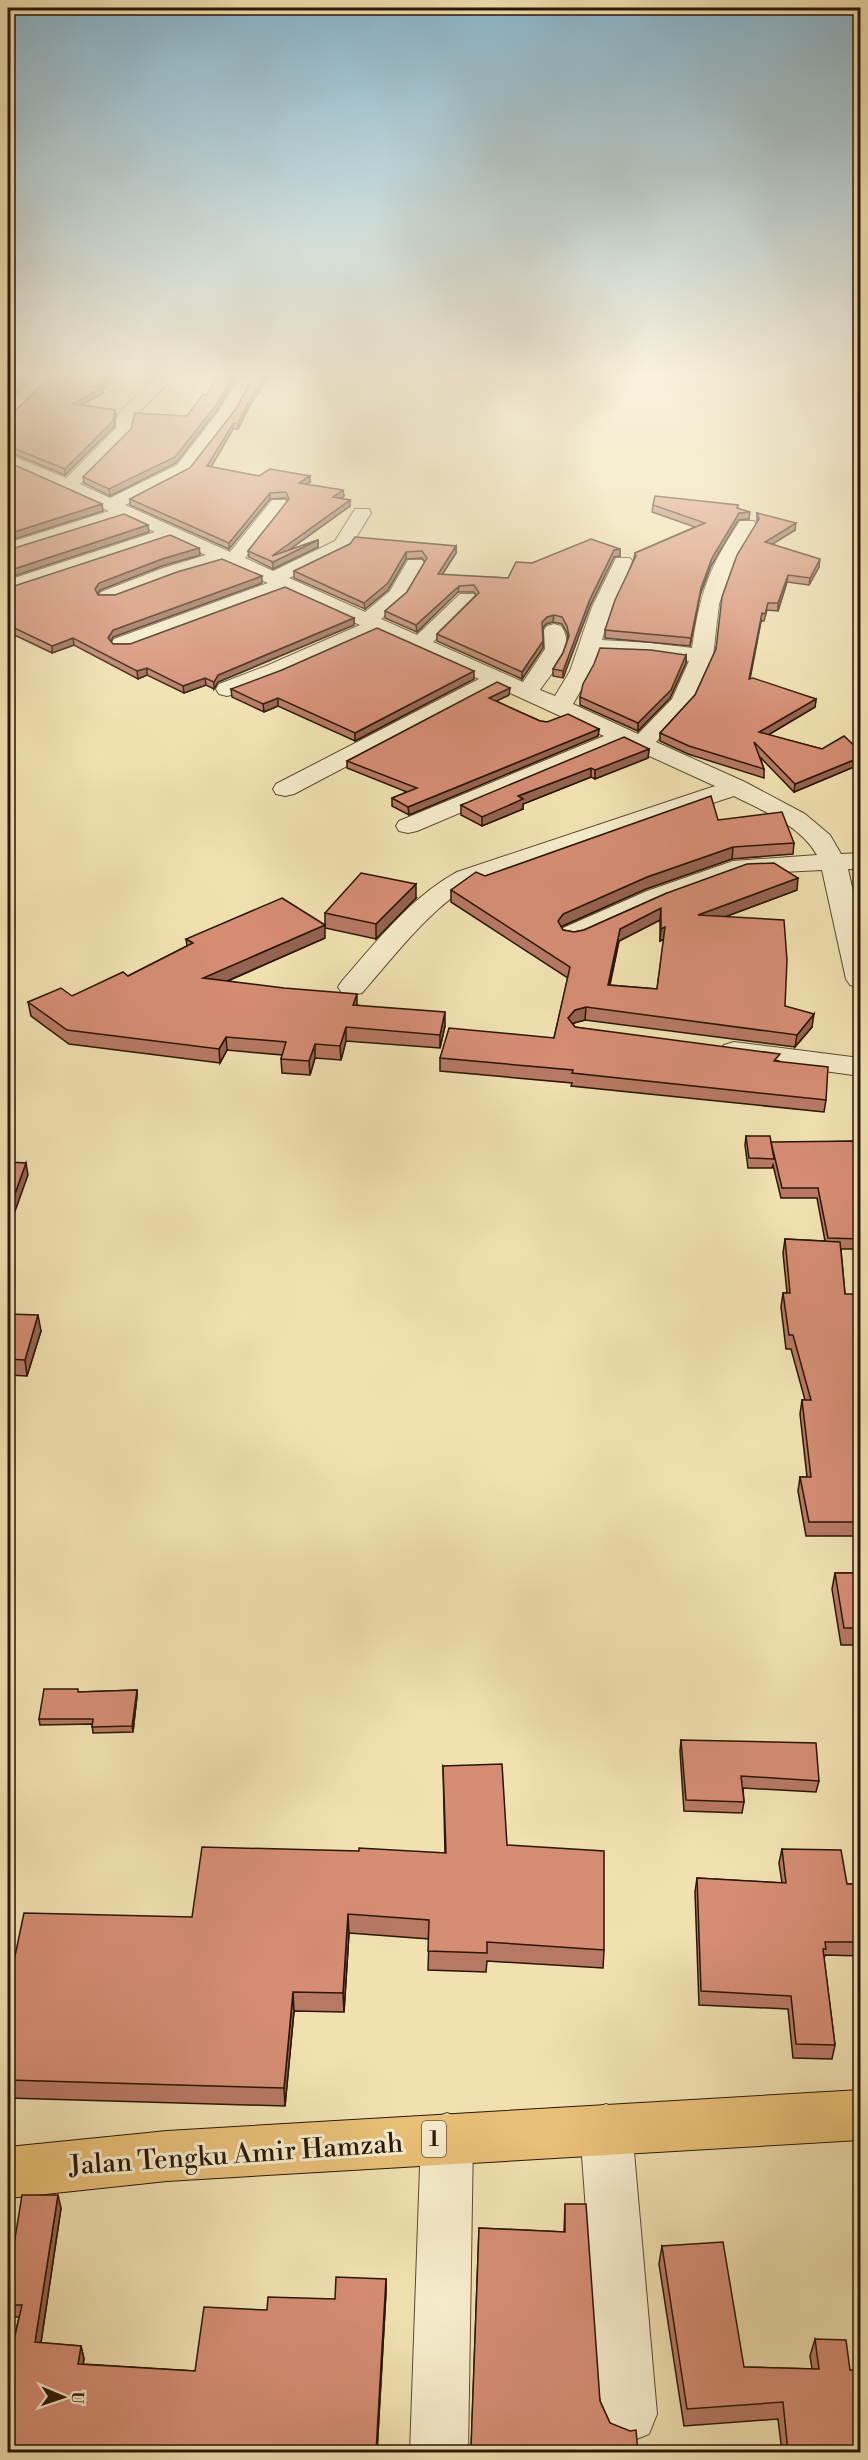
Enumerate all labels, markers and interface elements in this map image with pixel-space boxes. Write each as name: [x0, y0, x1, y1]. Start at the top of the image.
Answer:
road number: 1: [422, 2121, 446, 2157]
street label: Jalan Tengku Amir Hamzah: [67, 2126, 404, 2184]
north arrow: [33, 2367, 93, 2427]
text: U: [67, 2391, 87, 2405]

